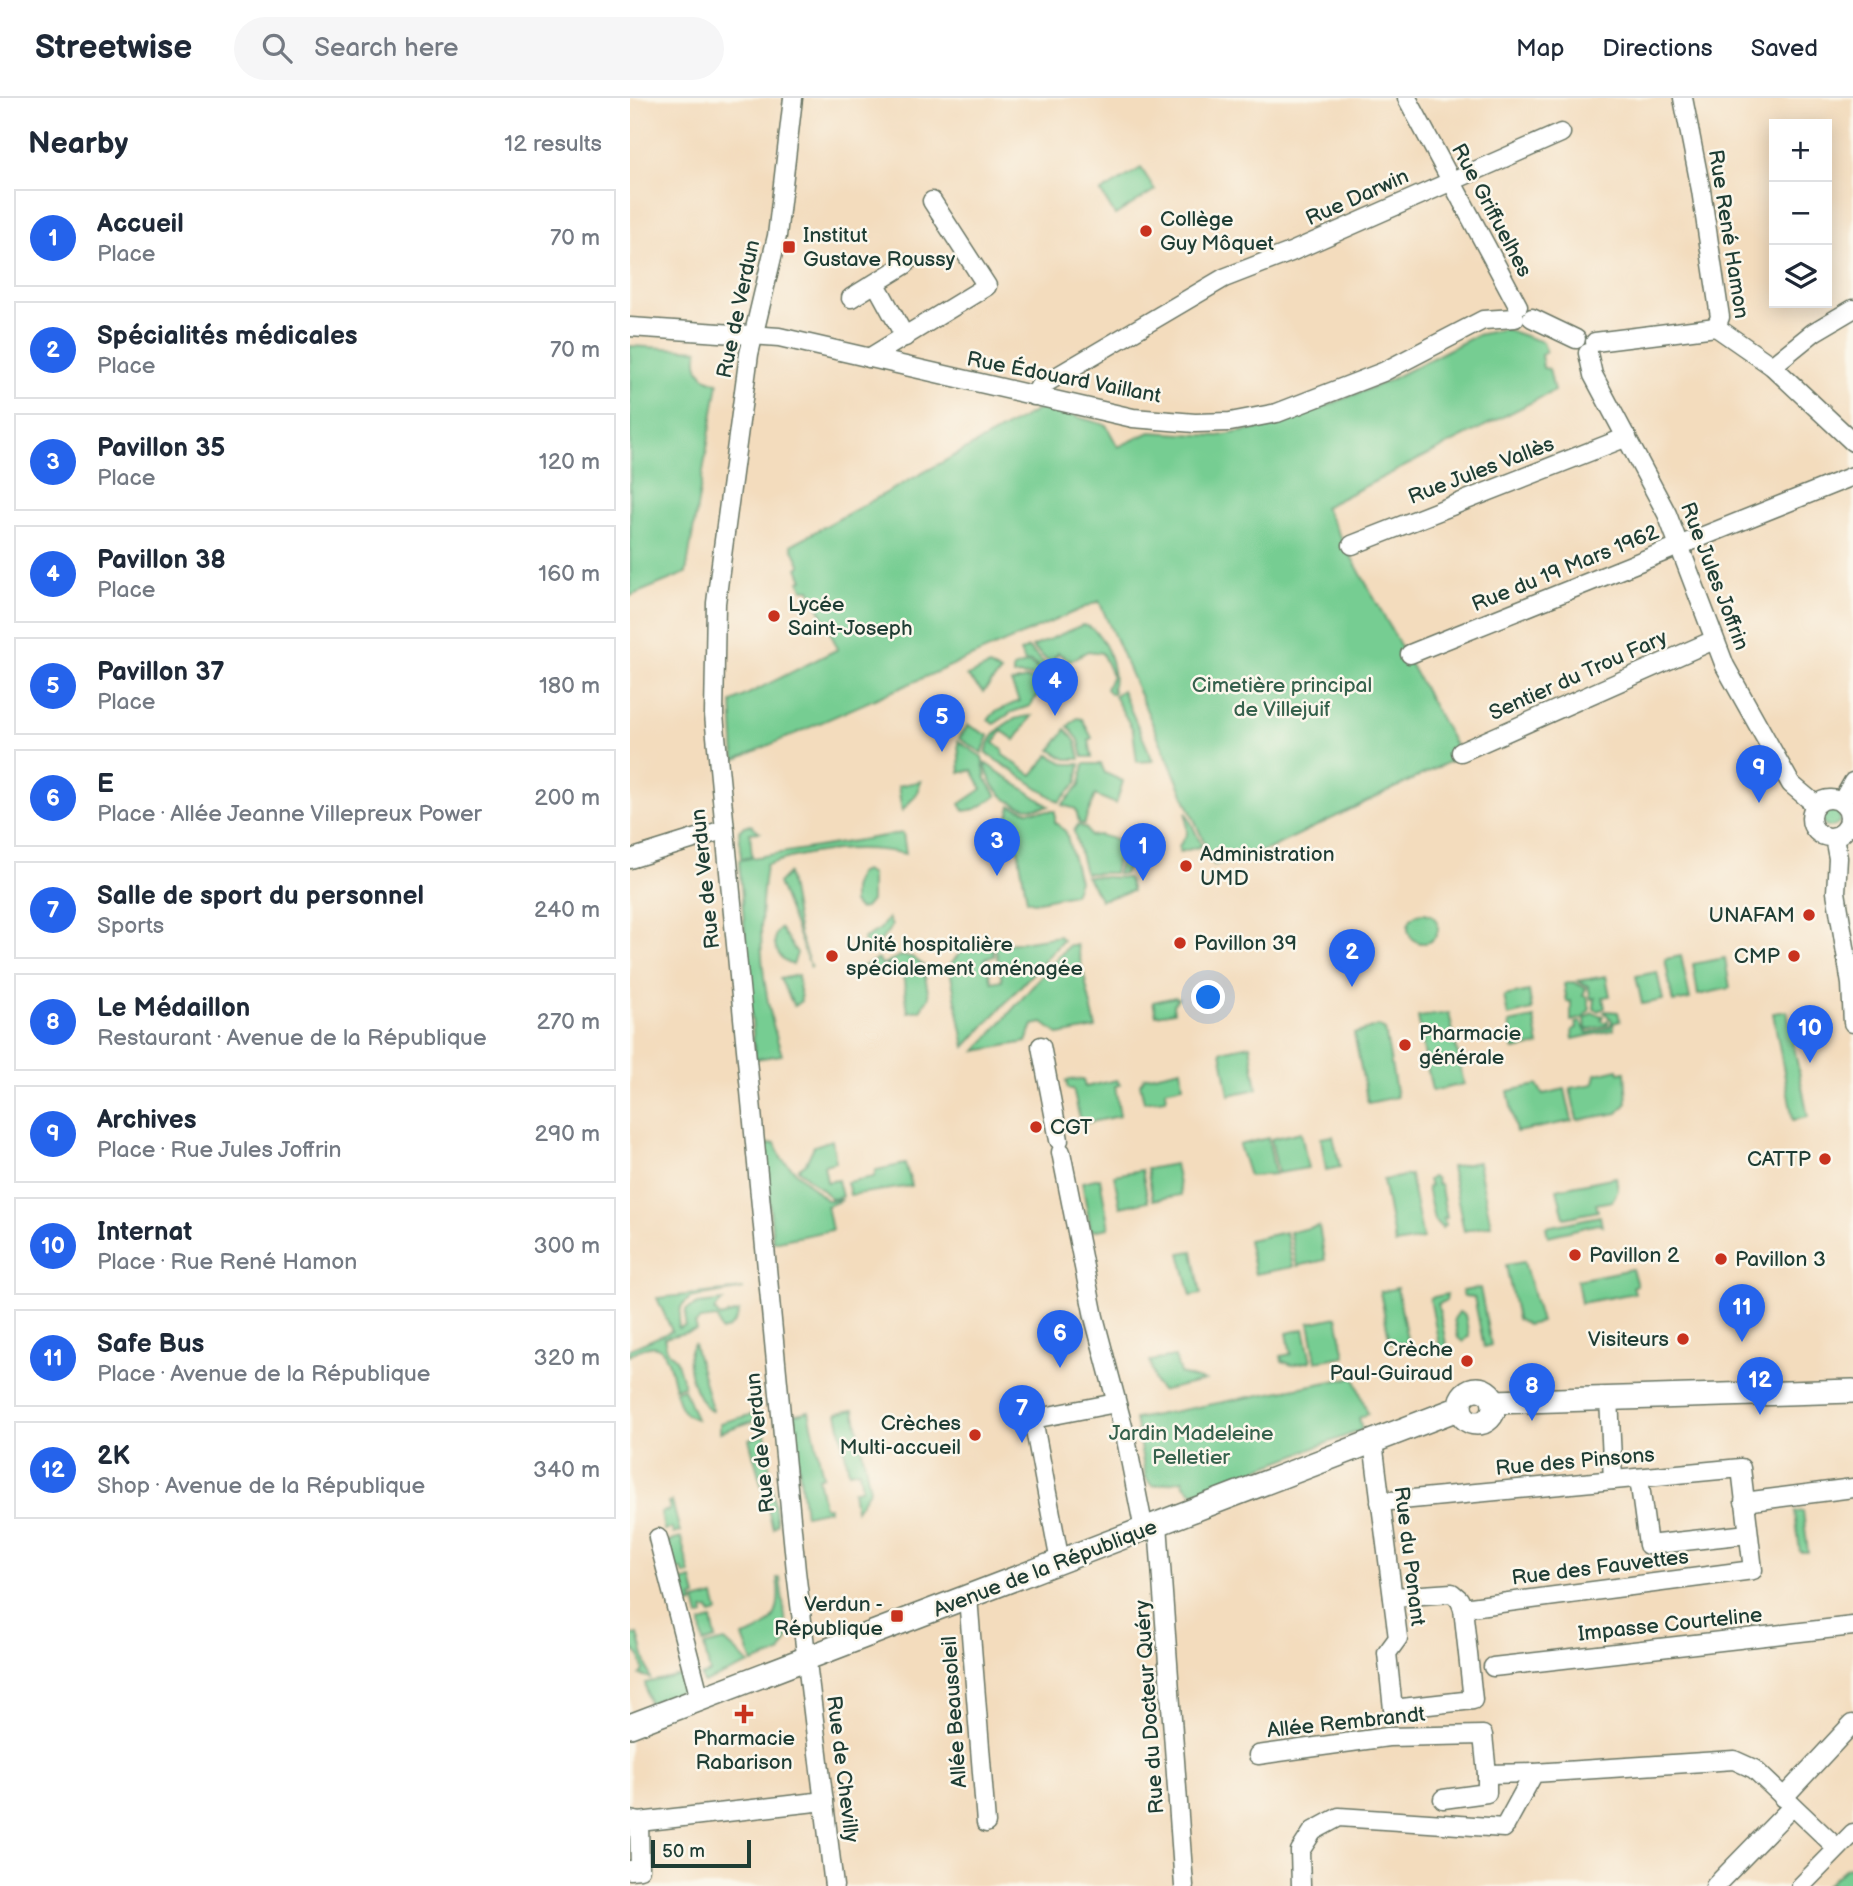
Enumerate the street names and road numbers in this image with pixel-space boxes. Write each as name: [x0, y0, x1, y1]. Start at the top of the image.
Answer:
street label: Rue Griffuelhes: [1446, 139, 1537, 281]
street label: Rue René Hamon: [1703, 148, 1754, 320]
street label: Rue Darwin: [1302, 164, 1413, 231]
street label: Rue de Verdun: [712, 238, 765, 381]
street label: Rue Édouard Vaillant: [965, 346, 1164, 409]
street label: Rue Jules Vallès: [1405, 431, 1558, 510]
street label: Rue Jules Joffrin: [1675, 499, 1754, 654]
street label: Rue du 19 Mars 1962: [1468, 519, 1663, 617]
street label: Sentier du Trou Fary: [1485, 625, 1672, 726]
street label: Rue de Verdun: [686, 808, 725, 950]
street label: Rue de Verdun: [741, 1372, 780, 1514]
street label: Rue des Pinsons: [1494, 1442, 1656, 1481]
street label: Rue du Ponant: [1389, 1485, 1431, 1628]
street label: Avenue de la République: [930, 1514, 1161, 1623]
street label: Rue des Fauvettes: [1510, 1544, 1690, 1591]
street label: Rue du Docteur Quéry: [1130, 1599, 1169, 1815]
street label: Impasse Courteline: [1577, 1602, 1763, 1647]
street label: Allée Beausoleil: [937, 1635, 972, 1789]
street label: Rue de Chevilly: [821, 1694, 864, 1844]
street label: Allée Rembrandt: [1266, 1702, 1427, 1743]

